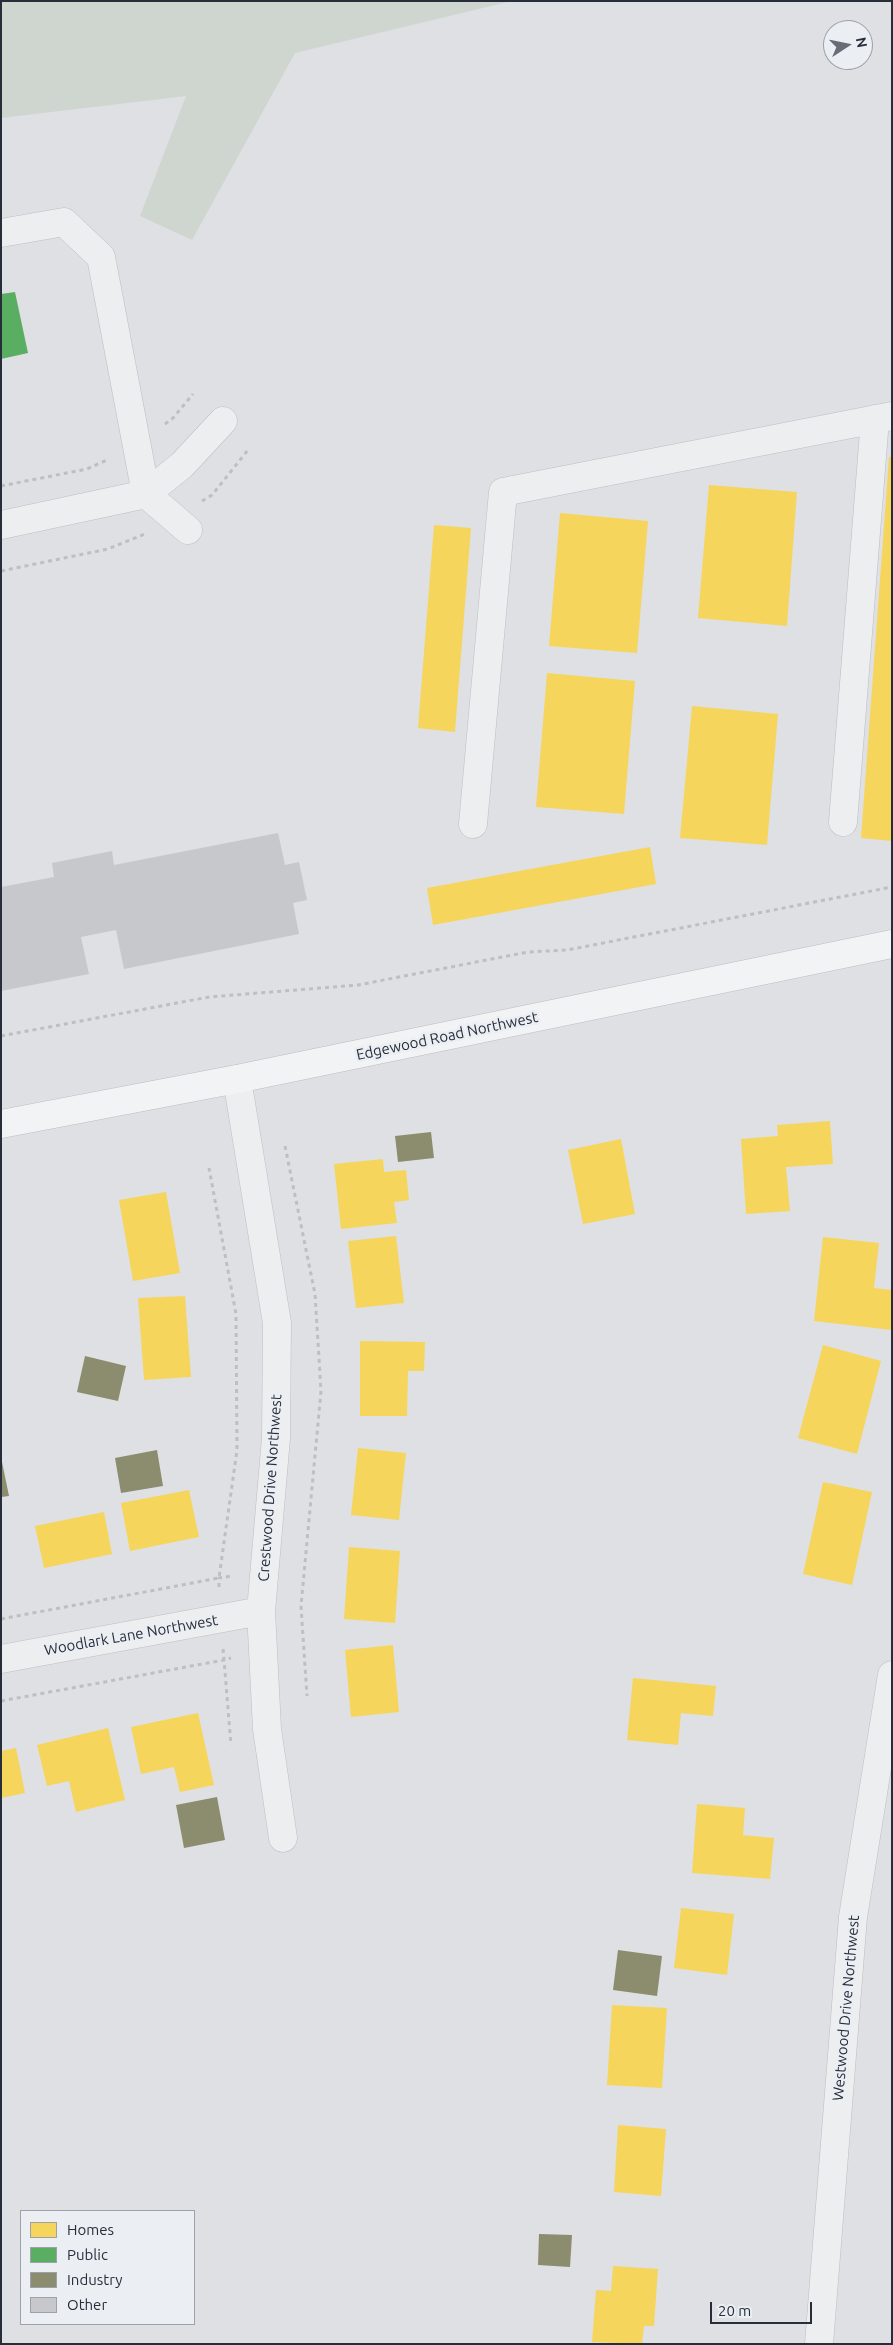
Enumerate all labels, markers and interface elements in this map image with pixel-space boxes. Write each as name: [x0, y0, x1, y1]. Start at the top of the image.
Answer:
north arrow: [823, 20, 873, 70]
text: N: [853, 36, 871, 49]
street label: Edgewood Road Northwest: [355, 1008, 539, 1064]
street label: Crestwood Drive Northwest: [254, 1394, 286, 1582]
street label: Woodlark Lane Northwest: [43, 1611, 219, 1659]
street label: Westwood Drive Northwest: [829, 1914, 863, 2102]
legend: [20, 2210, 195, 2325]
text: Homes: [67, 2221, 114, 2238]
text: Public: [67, 2246, 108, 2263]
text: Industry: [67, 2271, 122, 2288]
scale bar: [713, 2292, 816, 2324]
text: Other: [67, 2296, 107, 2313]
text: 20 m: [718, 2302, 751, 2319]

